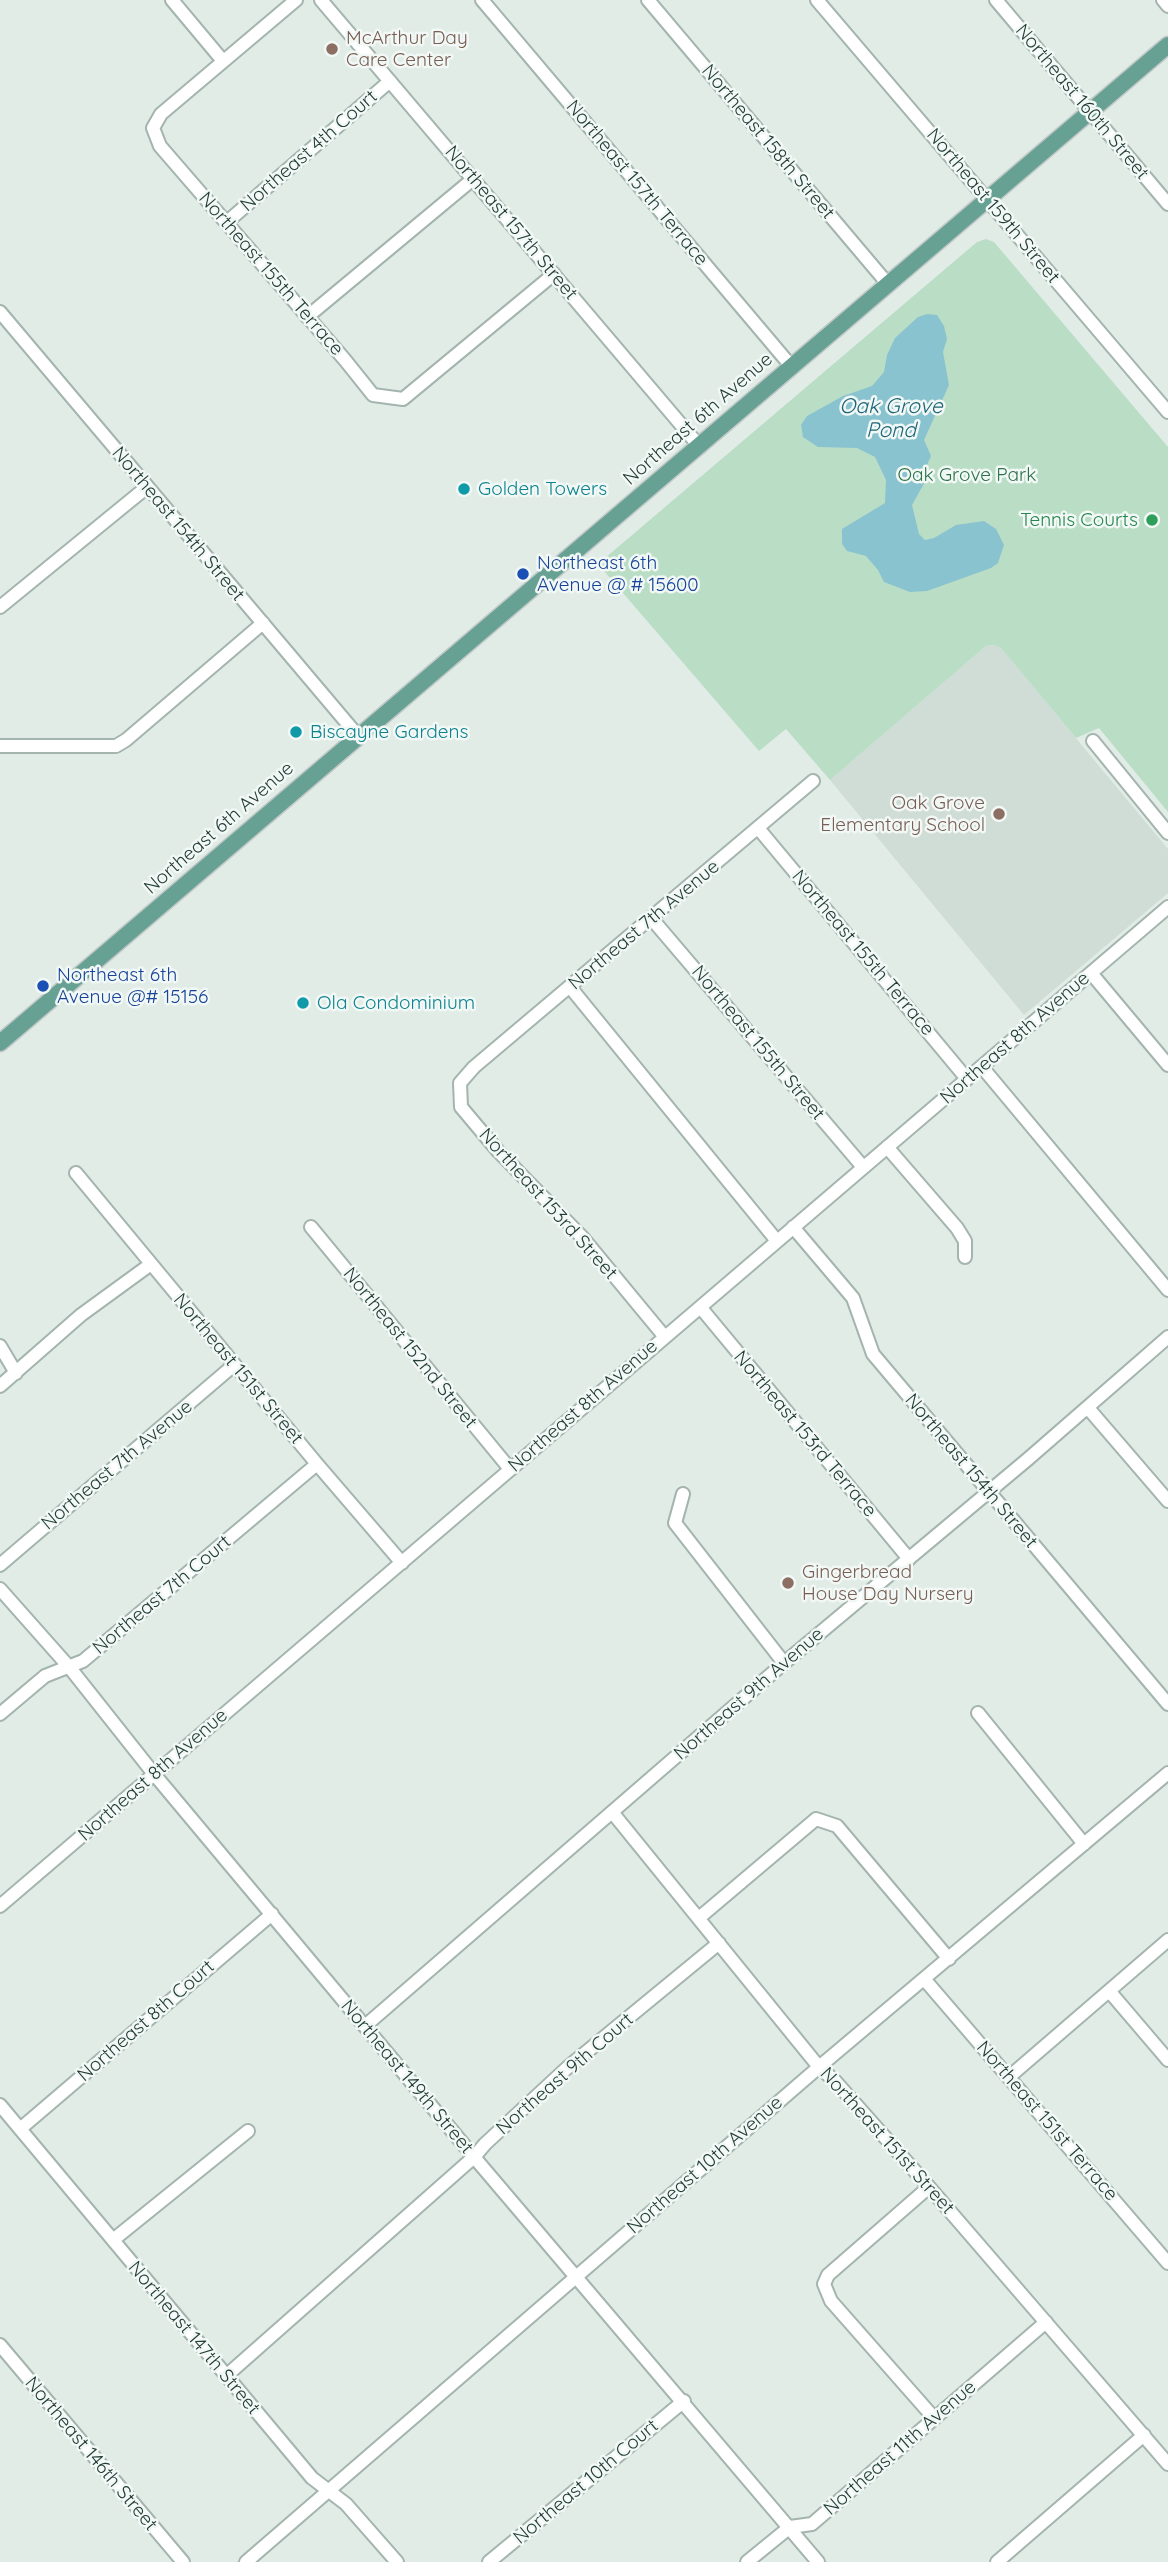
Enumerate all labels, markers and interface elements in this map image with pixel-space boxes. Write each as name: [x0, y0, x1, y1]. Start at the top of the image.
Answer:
street label: Northeast 160th Street: [1010, 20, 1154, 184]
place label: McArthur Day Care Center: [346, 27, 468, 71]
marker: McArthur Day Care Center: [324, 41, 340, 57]
street label: Northeast 158th Street: [697, 60, 839, 224]
street label: Northeast 4th Court: [236, 85, 382, 217]
street label: Northeast 157th Terrace: [561, 96, 713, 270]
street label: Northeast 159th Street: [922, 124, 1064, 288]
street label: Northeast 157th Street: [440, 141, 582, 305]
street label: Northeast 155th Terrace: [194, 188, 348, 360]
street label: Northeast 6th Avenue: [619, 348, 777, 490]
water label: Oak Grove Pond: [839, 394, 943, 444]
street label: Northeast 154th Street: [107, 442, 249, 606]
park label: Oak Grove Park: [897, 464, 1037, 486]
place label: Golden Towers: [478, 478, 607, 500]
marker: Golden Towers: [456, 481, 472, 497]
place label: Tennis Courts: [1020, 509, 1138, 531]
marker: Tennis Courts: [1144, 512, 1160, 528]
place label: Northeast 6th Avenue @ # 15600: [537, 552, 699, 596]
marker: Northeast 6th Avenue @ # 15600: [515, 566, 531, 582]
place label: Biscayne Gardens: [310, 721, 468, 743]
marker: Biscayne Gardens: [288, 724, 304, 740]
street label: Northeast 6th Avenue: [140, 757, 298, 899]
place label: Oak Grove Elementary School: [820, 792, 985, 836]
marker: Oak Grove Elementary School: [991, 806, 1007, 822]
street label: Northeast 7th Avenue: [564, 855, 724, 995]
street label: Northeast 155th Terrace: [787, 866, 939, 1040]
street label: Northeast 155th Street: [687, 961, 829, 1125]
place label: Northeast 6th Avenue @# 15156: [57, 964, 208, 1008]
street label: Northeast 8th Avenue: [936, 967, 1094, 1109]
marker: Northeast 6th Avenue @# 15156: [35, 978, 51, 994]
place label: Ola Condominium: [317, 992, 475, 1014]
marker: Ola Condominium: [295, 995, 311, 1011]
street label: Northeast 153rd Street: [474, 1124, 622, 1284]
street label: Northeast 152nd Street: [338, 1263, 482, 1433]
street label: Northeast 151st Street: [168, 1289, 308, 1449]
street label: Northeast 8th Avenue: [504, 1335, 662, 1477]
street label: Northeast 153rd Terrace: [729, 1346, 881, 1522]
street label: Northeast 154th Street: [900, 1389, 1042, 1553]
street label: Northeast 7th Avenue: [37, 1395, 197, 1535]
street label: Northeast 7th Court: [88, 1531, 236, 1659]
place label: Gingerbread House Day Nursery: [802, 1561, 974, 1605]
marker: Gingerbread House Day Nursery: [780, 1575, 796, 1591]
street label: Northeast 9th Avenue: [670, 1623, 828, 1765]
street label: Northeast 8th Avenue: [74, 1704, 232, 1846]
street label: Northeast 8th Court: [73, 1955, 219, 2087]
street label: Northeast 149th Street: [336, 1995, 478, 2159]
street label: Northeast 9th Court: [492, 2008, 638, 2140]
street label: Northeast 151st Terrace: [971, 2037, 1123, 2205]
street label: Northeast 151st Street: [815, 2063, 959, 2219]
street label: Northeast 10th Avenue: [623, 2091, 787, 2239]
street label: Northeast 147th Street: [123, 2257, 265, 2419]
street label: Northeast 146th Street: [20, 2372, 162, 2536]
street label: Northeast 11th Avenue: [819, 2376, 981, 2520]
street label: Northeast 10th Court: [509, 2415, 663, 2549]

